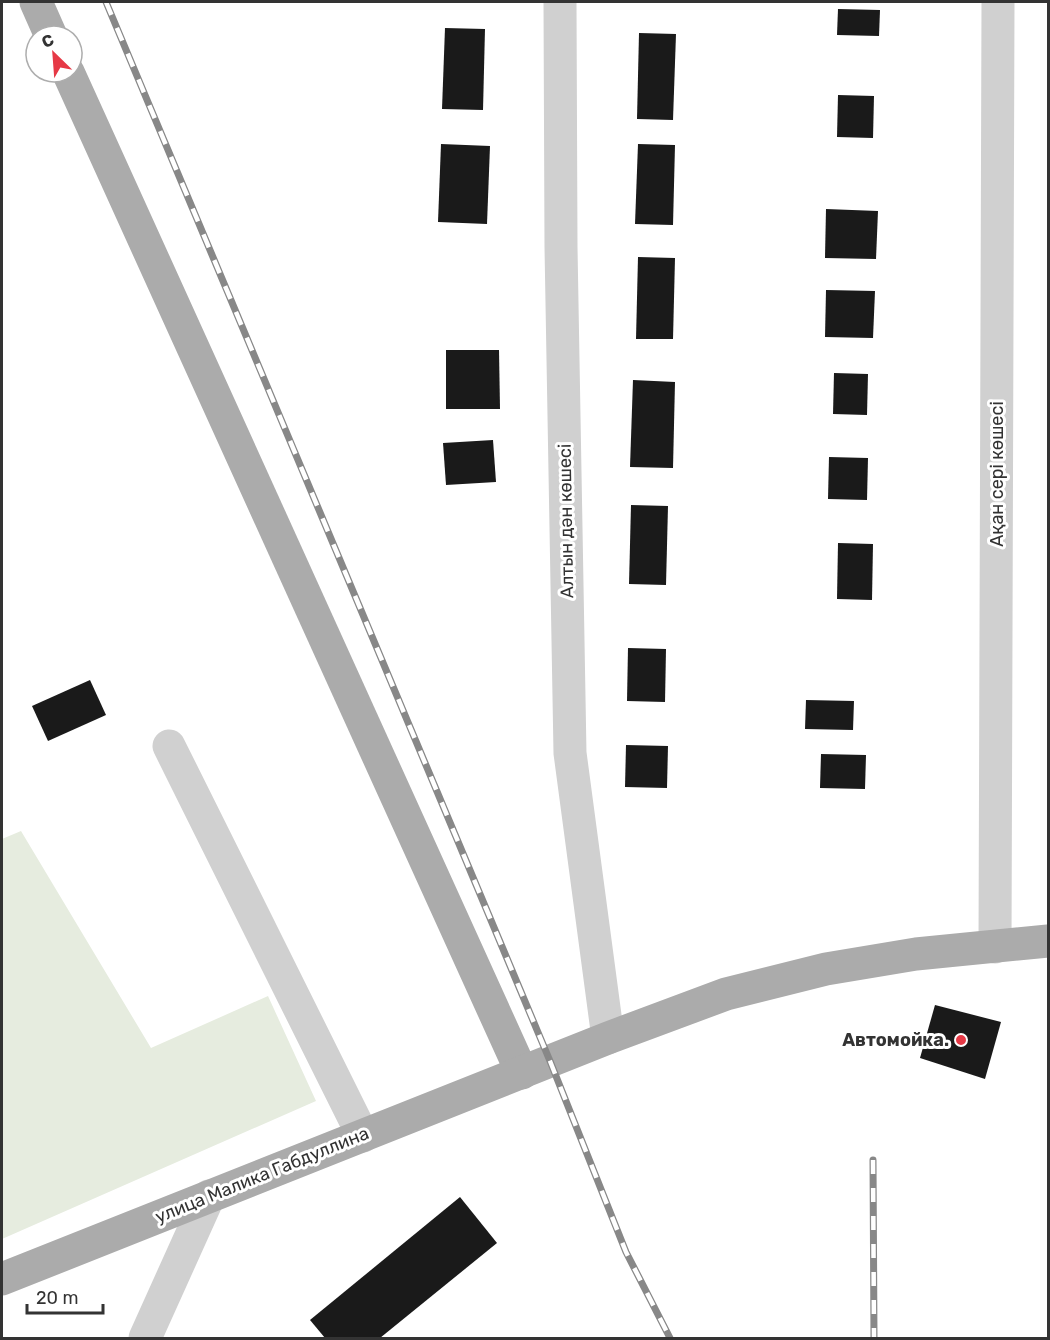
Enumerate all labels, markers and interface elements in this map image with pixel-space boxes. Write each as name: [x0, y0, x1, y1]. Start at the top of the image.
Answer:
north arrow: [24, 24, 84, 84]
text: С: [39, 30, 57, 52]
street label: Ақан сері көшесі: [986, 401, 1008, 547]
street label: Алтын дән көшесі: [554, 444, 578, 598]
place label: Автомойка.: [842, 1029, 949, 1051]
marker: Автомойка.: [954, 1033, 968, 1047]
street label: улица Малика Габдуллина: [152, 1122, 372, 1228]
scale bar: [27, 1277, 104, 1315]
text: 20 m: [36, 1287, 78, 1309]

